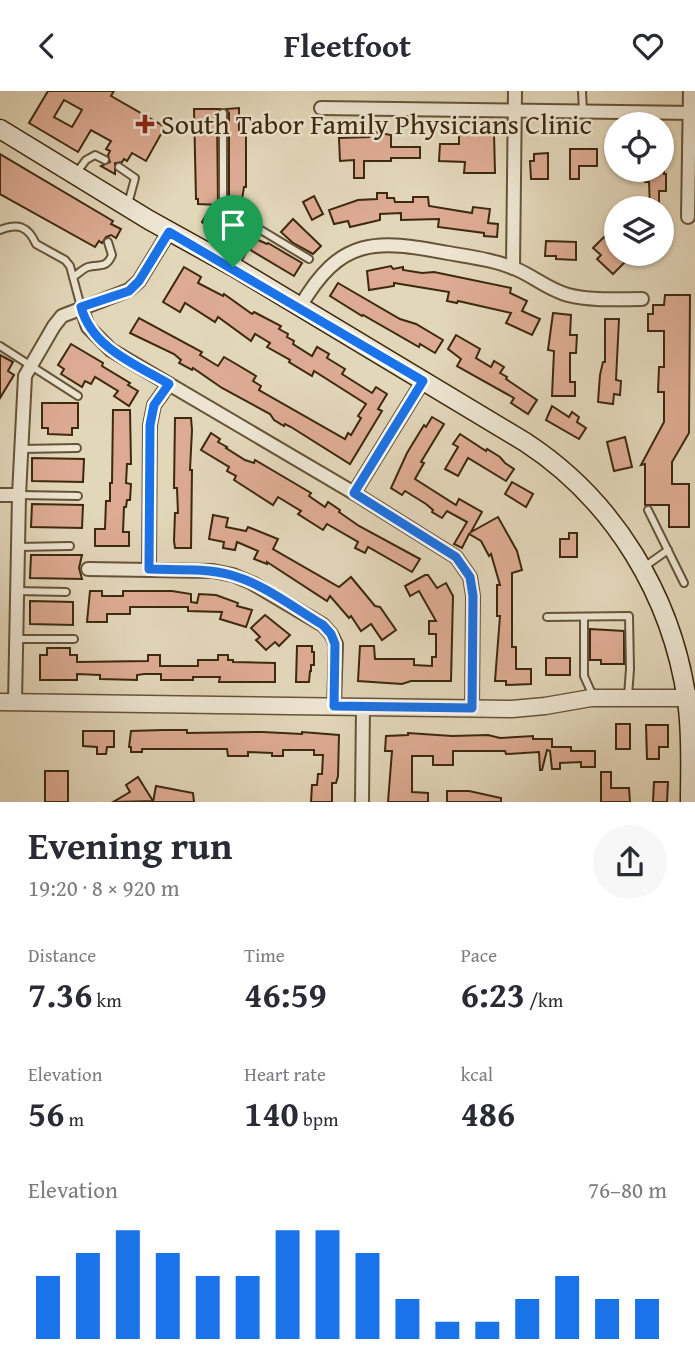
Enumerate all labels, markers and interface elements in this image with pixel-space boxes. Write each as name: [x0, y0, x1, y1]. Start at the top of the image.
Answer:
text: Fleetfoot: [284, 22, 411, 69]
icon: back: [28, 27, 66, 65]
icon: heart: [629, 27, 667, 65]
place label: South Tabor Family Physicians Clinic: [161, 103, 592, 144]
map controls: [604, 112, 674, 266]
button: locate: [604, 112, 674, 182]
marker: South Tabor Family Physicians Clinic: [135, 114, 155, 134]
pin: [203, 195, 263, 267]
button: layers: [604, 196, 674, 266]
icon: arrive: [214, 206, 252, 244]
text: Evening run: [28, 817, 232, 873]
button: share: [593, 825, 667, 899]
text: 19:20 · 8 × 920 m: [28, 871, 180, 904]
text: Distance: [28, 941, 96, 969]
text: Time: [244, 941, 285, 969]
text: Pace: [461, 941, 497, 969]
text: 7.36: [28, 969, 92, 1020]
text: 46:59: [244, 969, 327, 1020]
text: 6:23: [461, 969, 525, 1020]
text: km: [92, 986, 122, 1014]
text: /km: [525, 986, 563, 1014]
text: Elevation: [28, 1060, 102, 1088]
text: Heart rate: [244, 1060, 326, 1088]
text: kcal: [461, 1060, 493, 1088]
text: 56: [28, 1088, 64, 1139]
text: 140: [244, 1088, 299, 1139]
text: 486: [461, 1088, 515, 1139]
text: m: [64, 1105, 84, 1133]
text: bpm: [299, 1105, 339, 1133]
text: Elevation: [28, 1173, 118, 1206]
text: 76–80 m: [588, 1173, 667, 1206]

